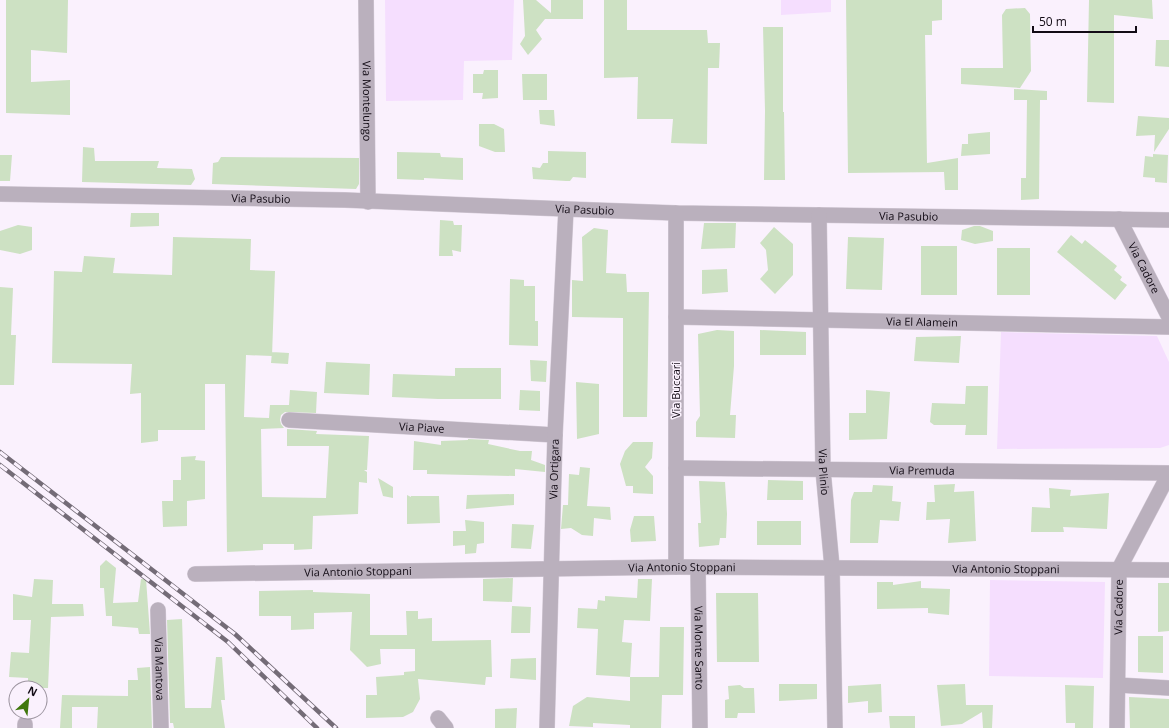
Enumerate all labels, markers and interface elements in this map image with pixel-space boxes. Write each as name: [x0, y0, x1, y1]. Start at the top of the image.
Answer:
scale bar: [1033, 8, 1136, 34]
text: 50 m: [1039, 13, 1067, 30]
street label: Via Montelungo: [360, 61, 375, 142]
street label: Via Pasubio: [231, 190, 291, 206]
street label: Via Pasubio: [555, 201, 615, 218]
street label: Via Pasubio: [879, 208, 939, 224]
street label: Via Cadore: [1125, 240, 1164, 296]
street label: Via El Alamein: [886, 313, 958, 330]
street label: Via Buccari: [668, 362, 683, 418]
street label: Via Piave: [399, 418, 445, 436]
street label: Via Ortigara: [545, 438, 562, 500]
street label: Via Plinio: [816, 449, 833, 496]
street label: Via Premuda: [889, 462, 955, 478]
street label: Via Antonio Stoppani: [628, 559, 736, 575]
street label: Via Antonio Stoppani: [952, 561, 1060, 576]
street label: Via Antonio Stoppani: [304, 563, 412, 579]
street label: Via Cadore: [1110, 579, 1126, 635]
street label: Via Monte Santo: [691, 606, 708, 690]
street label: Via Mantova: [152, 637, 168, 701]
north arrow: [8, 680, 48, 720]
text: N: [25, 682, 40, 699]

